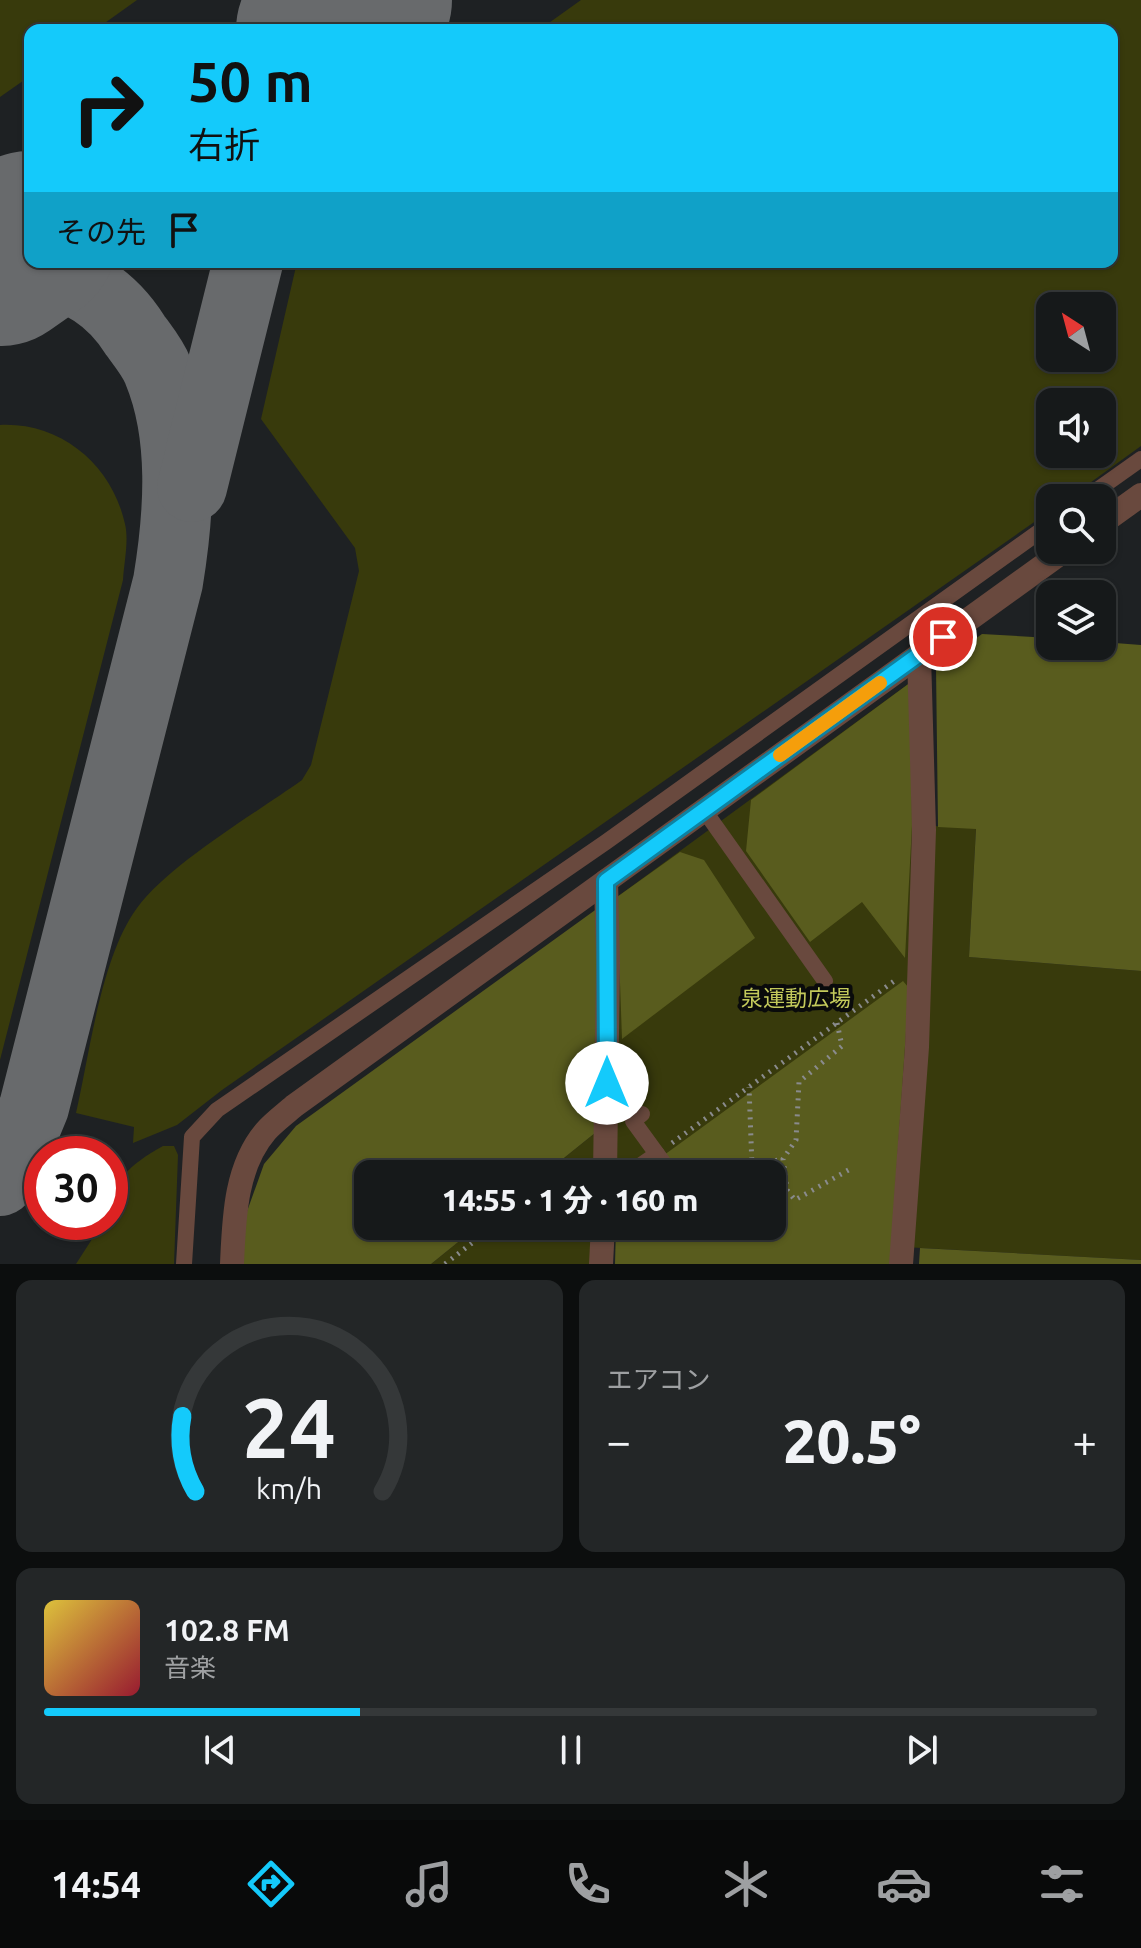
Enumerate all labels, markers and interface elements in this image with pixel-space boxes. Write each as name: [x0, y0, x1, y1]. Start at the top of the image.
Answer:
text: 50 m: [188, 50, 313, 113]
icon: right: [56, 56, 160, 160]
text: 右折: [188, 124, 260, 165]
icon: arrive: [162, 208, 206, 252]
text: その先: [56, 215, 146, 249]
north arrow: [1036, 292, 1116, 372]
map controls: [1036, 292, 1116, 660]
button: sound: [1036, 388, 1116, 468]
button: search: [1036, 484, 1116, 564]
button: layers: [1036, 580, 1116, 660]
pin: [909, 603, 977, 671]
icon: arrive: [921, 615, 965, 659]
park label: 泉運動広場: [741, 985, 851, 1010]
position arrow: [565, 1041, 649, 1125]
speed limit sign: 30: [24, 1136, 128, 1240]
text: 14:55 · 1 分 · 160 m: [442, 1183, 698, 1217]
text: エアコン: [607, 1365, 711, 1394]
text: 24: [242, 1380, 336, 1474]
text: 20.5°: [783, 1407, 921, 1474]
text: −: [607, 1416, 631, 1465]
text: +: [1072, 1416, 1097, 1465]
text: km/h: [256, 1472, 322, 1504]
text: 102.8 FM: [164, 1613, 290, 1647]
text: 音楽: [164, 1653, 216, 1682]
icon: previous: [198, 1728, 242, 1772]
icon: pause: [549, 1728, 593, 1772]
icon: next: [900, 1728, 944, 1772]
icon: directions: [243, 1856, 299, 1912]
icon: music: [401, 1856, 457, 1912]
icon: phone: [560, 1856, 616, 1912]
icon: climate: [718, 1856, 774, 1912]
icon: car: [876, 1856, 932, 1912]
icon: filters: [1034, 1856, 1090, 1912]
text: 14:54: [51, 1864, 141, 1905]

